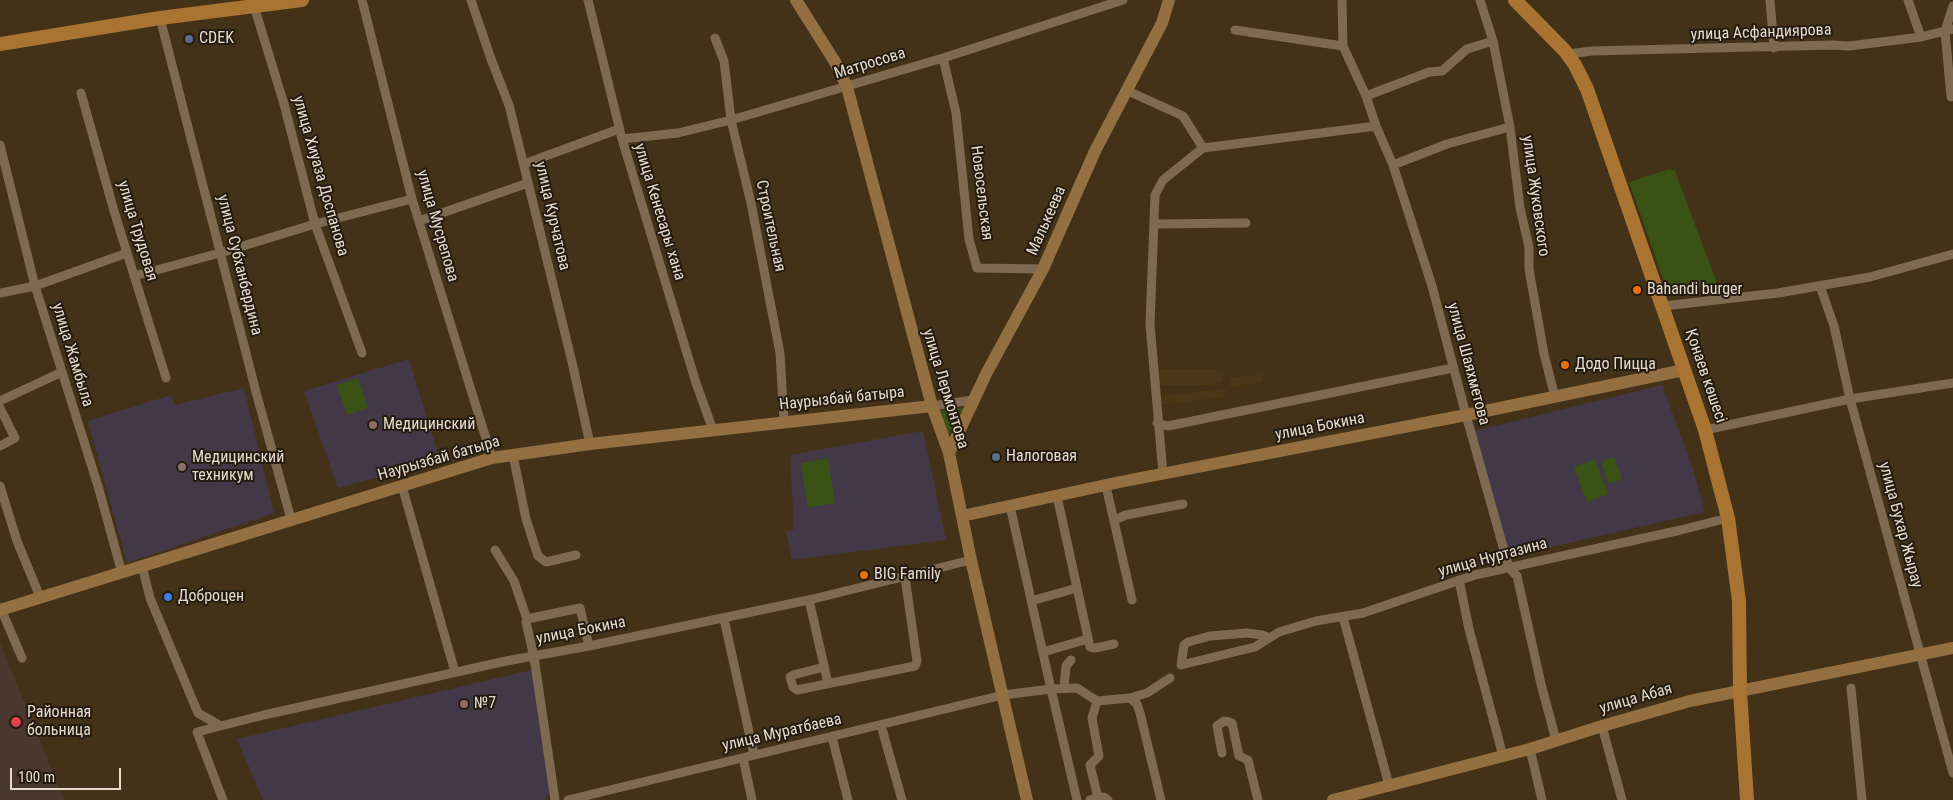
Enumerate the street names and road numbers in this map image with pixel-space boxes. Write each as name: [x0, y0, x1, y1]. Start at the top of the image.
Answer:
street label: улица Асфандиярова: [1690, 21, 1832, 45]
street label: Матросова: [832, 44, 908, 84]
street label: улица Хиуаза Доспанова: [288, 94, 352, 258]
street label: улица Жуковского: [1517, 134, 1553, 258]
street label: улица Кенесары хана: [629, 141, 689, 283]
street label: Новосельская: [966, 145, 996, 241]
street label: улица Курчатова: [530, 160, 574, 272]
street label: улица Мусрепова: [412, 168, 462, 284]
street label: улица Трудовая: [113, 178, 161, 284]
street label: Строительная: [751, 179, 789, 273]
street label: Малькеева: [1023, 183, 1071, 259]
street label: улица Субханбердина: [212, 193, 266, 337]
street label: улица Жамбыла: [47, 301, 97, 409]
street label: улица Шаяхметова: [1442, 301, 1494, 427]
street label: улица Лермонтова: [918, 327, 972, 451]
street label: Қонаев көшесі: [1680, 327, 1730, 425]
street label: Наурызбай батыра: [778, 383, 906, 415]
street label: улица Бокина: [1274, 409, 1366, 445]
street label: Наурызбай батыра: [376, 432, 502, 486]
street label: улица Бухар Жырау: [1874, 460, 1926, 590]
street label: улица Нуртазина: [1437, 534, 1549, 582]
street label: улица Бокина: [535, 613, 627, 649]
street label: улица Абая: [1597, 679, 1675, 719]
street label: улица Муратбаева: [720, 710, 844, 756]

